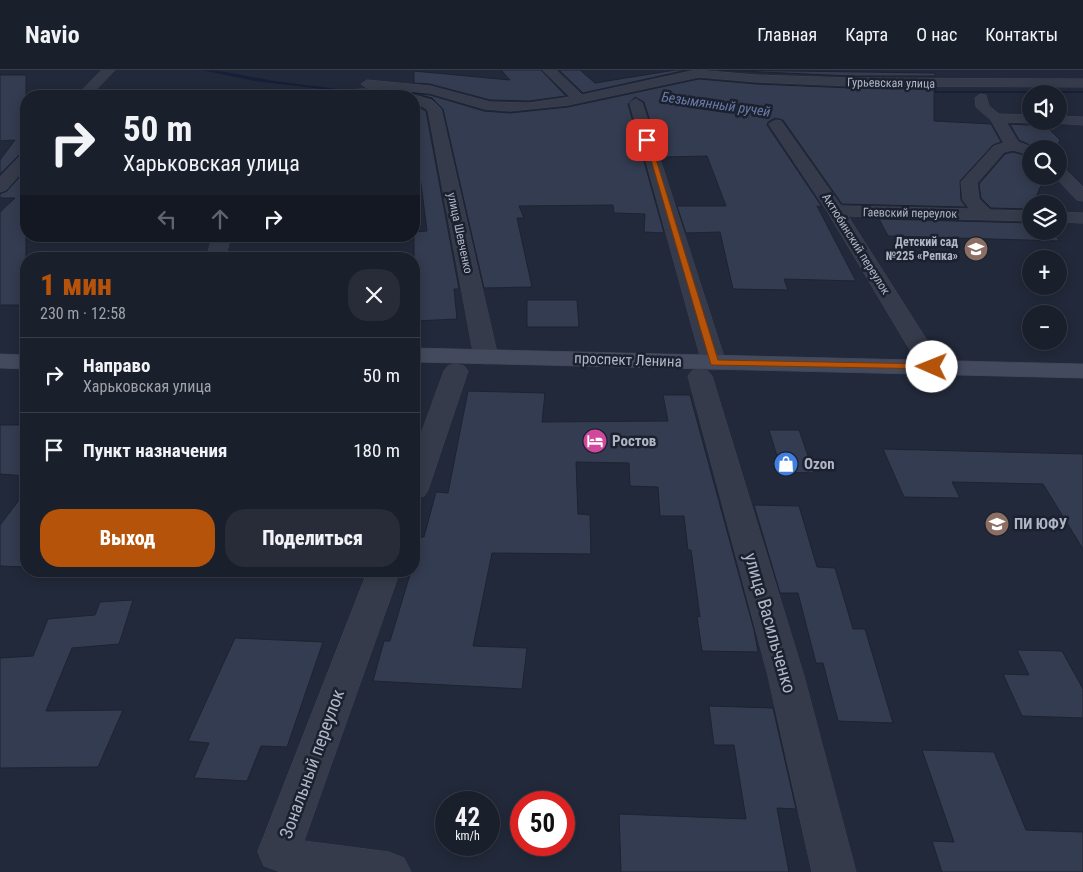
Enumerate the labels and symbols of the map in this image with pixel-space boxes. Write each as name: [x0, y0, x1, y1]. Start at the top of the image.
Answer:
street label: Гурьевская улица: [847, 75, 935, 91]
water label: Безымянный ручей: [660, 88, 772, 120]
pin: [626, 119, 668, 161]
street label: улица Шевченко: [445, 191, 475, 275]
street label: Актюбинский переулок: [819, 191, 893, 297]
street label: Гаевский переулок: [863, 205, 957, 221]
place label: Детский сад №225 «Репка»: [886, 235, 958, 263]
school or university icon: Детский сад №225 «Репка»: [963, 236, 989, 262]
position arrow: [905, 340, 957, 392]
street label: проспект Ленина: [574, 349, 682, 371]
hotel icon: Ростов: [582, 428, 608, 454]
place label: Ростов: [612, 432, 656, 450]
shop icon: Ozon: [773, 451, 799, 477]
place label: Ozon: [804, 455, 835, 473]
school or university icon: ПИ ЮФУ: [984, 511, 1010, 537]
place label: ПИ ЮФУ: [1014, 515, 1067, 533]
street label: улица Васильченко: [740, 550, 801, 695]
street label: Зональный переулок: [275, 686, 348, 841]
speed limit sign: 50: [510, 791, 575, 856]

